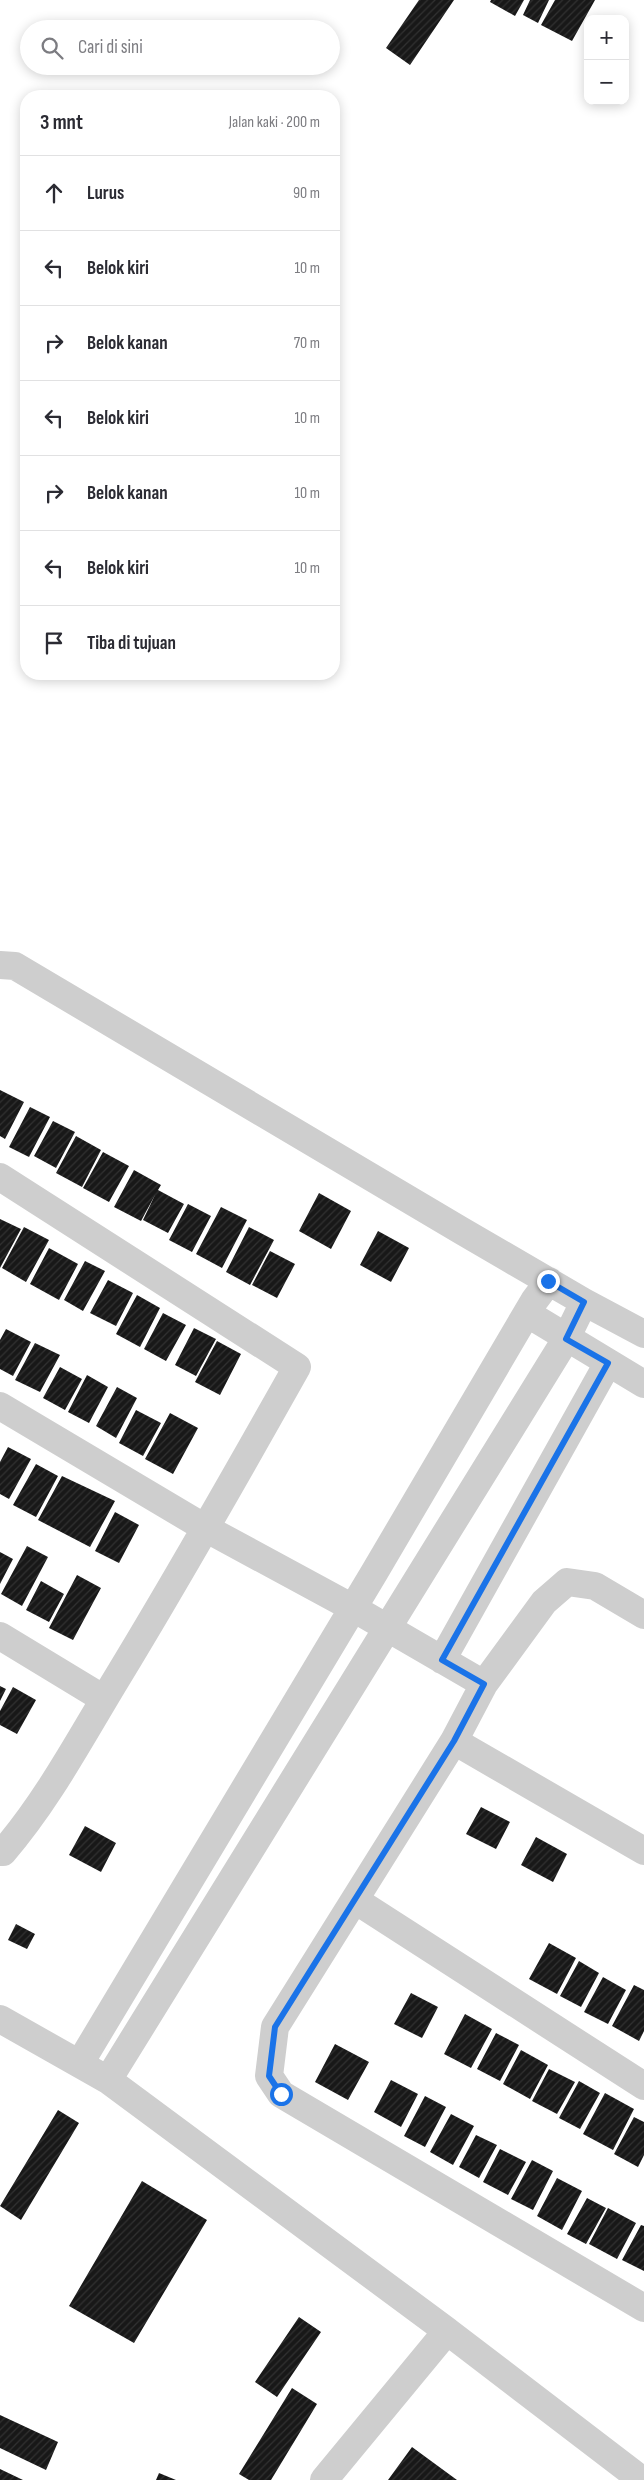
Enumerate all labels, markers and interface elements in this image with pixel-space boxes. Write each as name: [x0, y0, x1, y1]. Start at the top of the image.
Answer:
map controls: [584, 15, 629, 105]
button: +: [584, 15, 629, 60]
search box: [20, 20, 340, 75]
icon: search: [38, 34, 66, 62]
text: Cari di sini: [78, 36, 143, 59]
button: −: [584, 60, 629, 105]
text: 3 mnt: [40, 110, 83, 135]
text: Jalan kaki · 200 m: [229, 113, 320, 132]
icon: ahead: [40, 179, 68, 207]
text: Lurus: [87, 182, 124, 205]
text: 90 m: [293, 184, 320, 203]
icon: left: [40, 254, 68, 282]
text: Belok kiri: [87, 257, 149, 280]
text: 10 m: [294, 259, 320, 278]
icon: right: [40, 329, 68, 357]
text: Belok kanan: [87, 332, 168, 355]
text: 70 m: [294, 334, 320, 353]
icon: left: [40, 404, 68, 432]
text: Belok kiri: [87, 407, 149, 430]
text: 10 m: [294, 409, 320, 428]
icon: right: [40, 479, 68, 507]
text: Belok kanan: [87, 482, 168, 505]
text: 10 m: [294, 484, 320, 503]
icon: left: [40, 554, 68, 582]
text: Belok kiri: [87, 557, 149, 580]
text: 10 m: [294, 559, 320, 578]
icon: arrive: [40, 629, 68, 657]
text: Tiba di tujuan: [87, 632, 176, 655]
route end: [537, 1270, 560, 1293]
route start: [270, 2083, 293, 2106]

